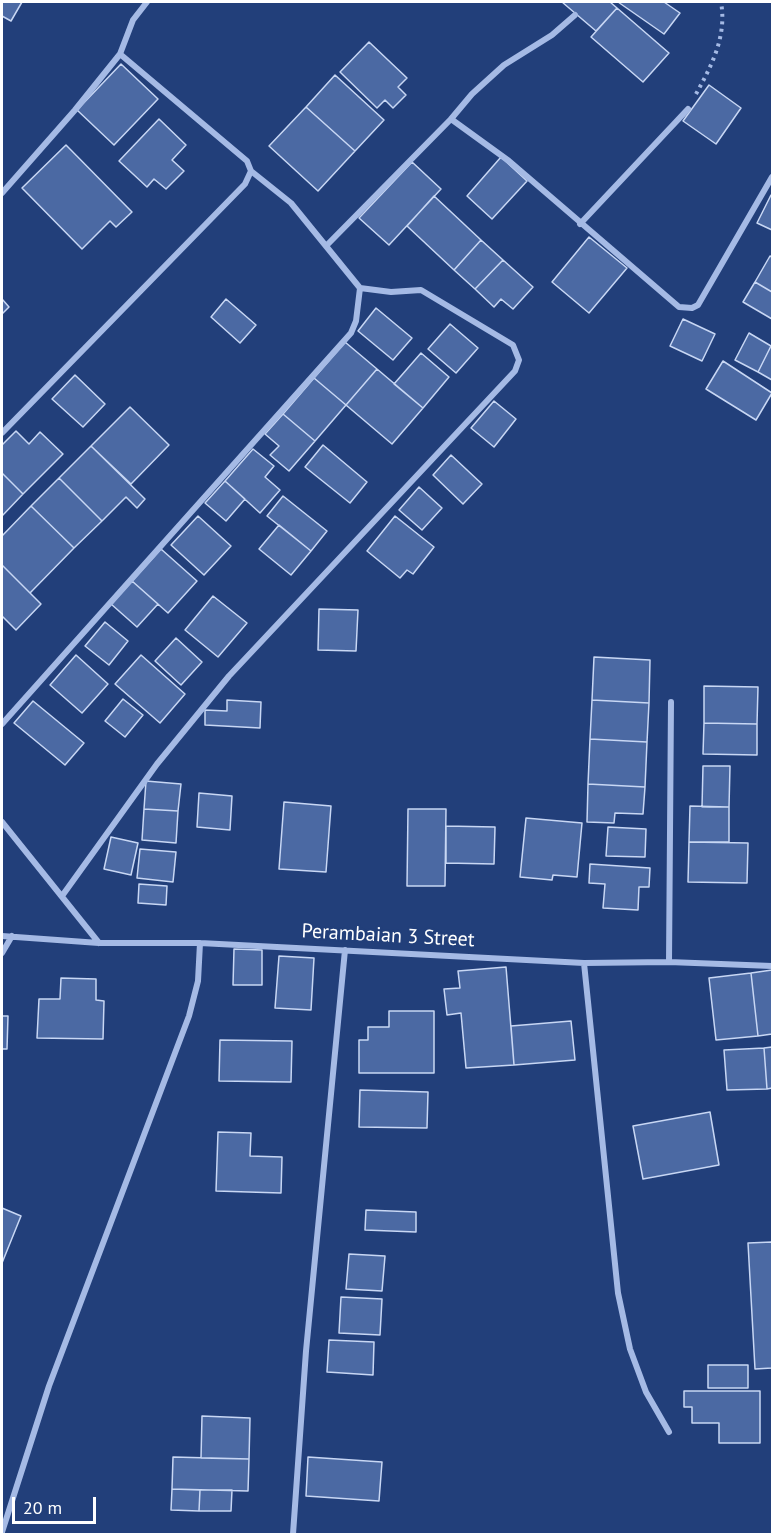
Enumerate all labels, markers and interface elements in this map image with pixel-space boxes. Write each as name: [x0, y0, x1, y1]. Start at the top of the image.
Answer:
street label: Perambaian 3 Street: [301, 919, 475, 953]
scale bar: [15, 1485, 99, 1523]
text: 20 m: [23, 1496, 62, 1519]

